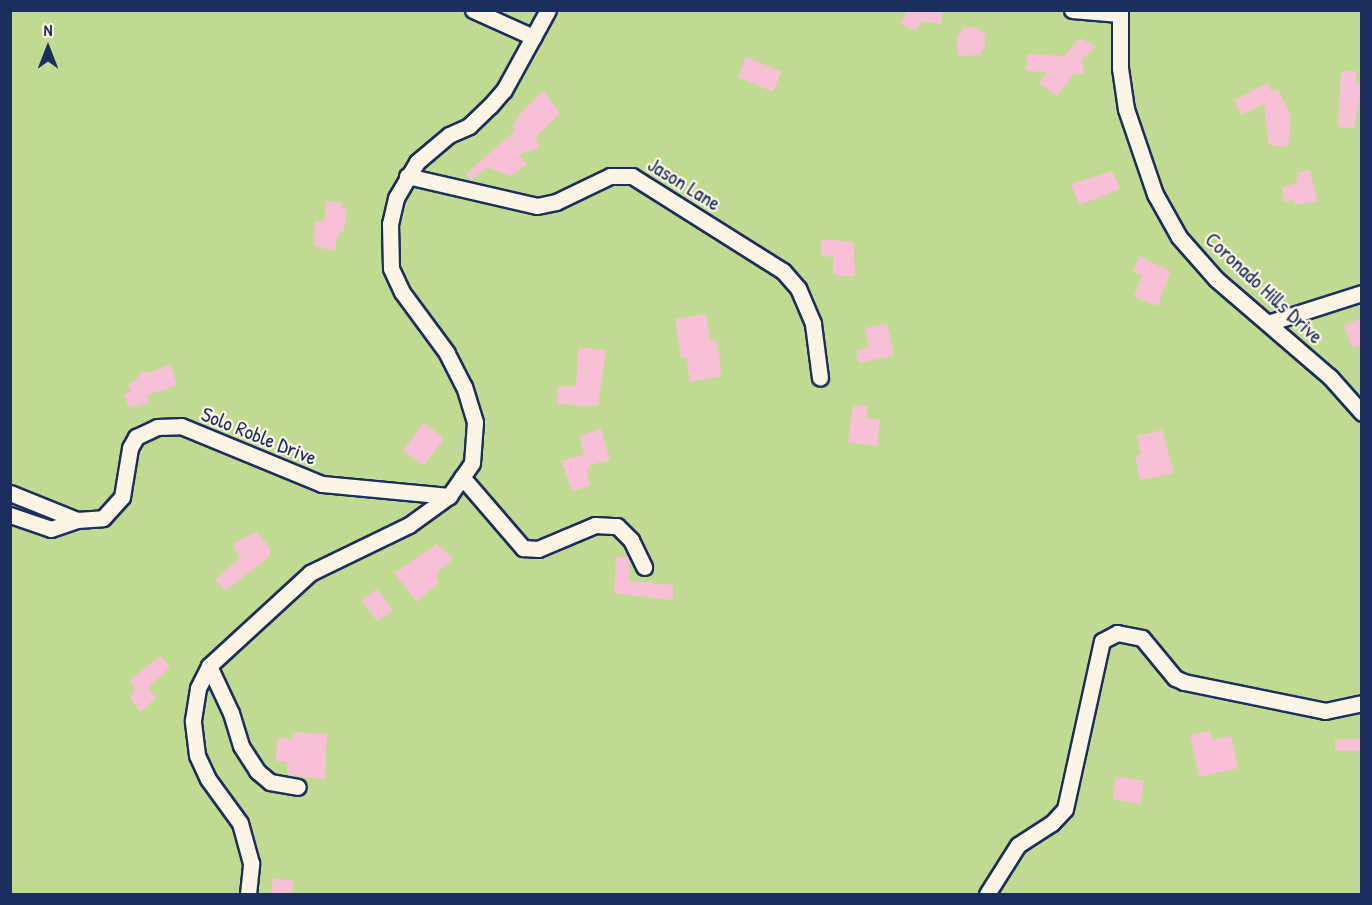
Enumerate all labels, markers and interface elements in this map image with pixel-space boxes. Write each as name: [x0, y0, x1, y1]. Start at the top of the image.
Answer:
north arrow: [18, 18, 78, 78]
text: N: [44, 19, 52, 41]
street label: Jason Lane: [643, 152, 725, 216]
street label: Coronado Hills Drive: [1200, 227, 1328, 349]
street label: Solo Roble Drive: [198, 401, 320, 471]

